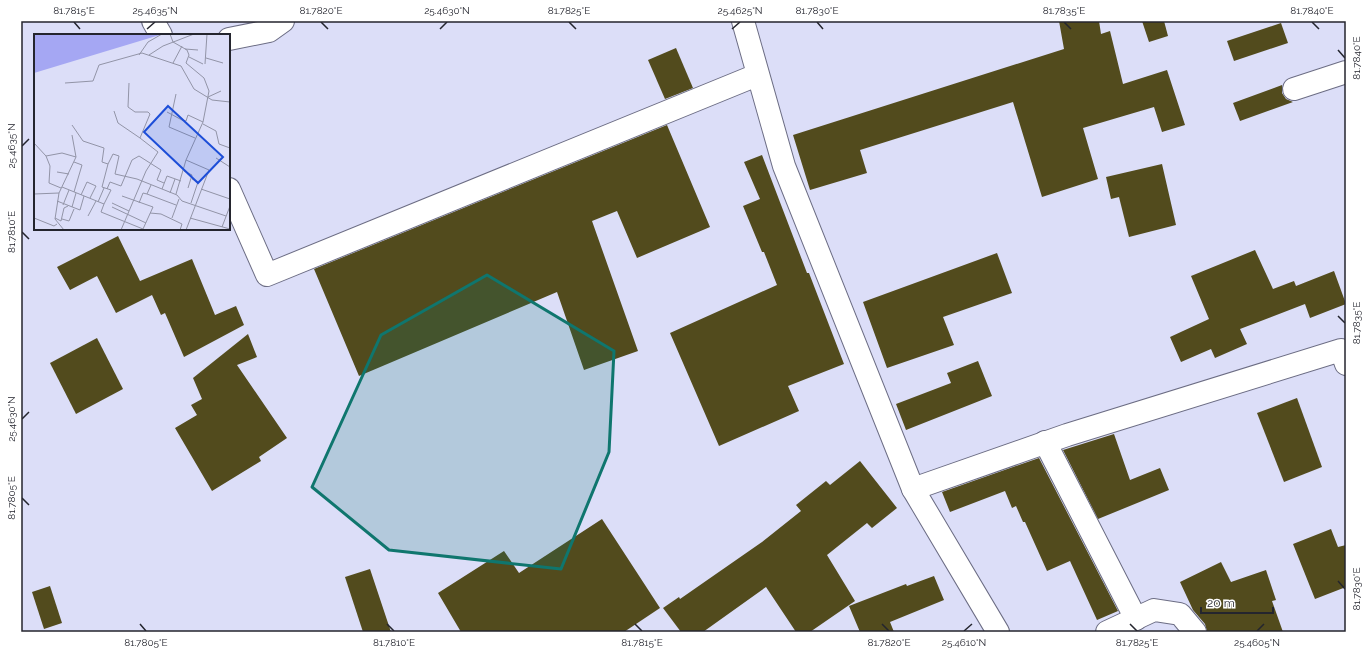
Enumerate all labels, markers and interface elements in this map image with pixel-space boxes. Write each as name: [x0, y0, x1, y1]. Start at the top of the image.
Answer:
text: 81.7815°E: [53, 5, 95, 16]
text: 25.4635°N: [132, 5, 178, 16]
text: 81.7820°E: [299, 5, 343, 16]
text: 25.4630°N: [424, 5, 470, 16]
text: 81.7825°E: [548, 5, 590, 16]
text: 25.4625°N: [717, 5, 763, 16]
text: 81.7830°E: [795, 5, 839, 16]
text: 81.7835°E: [1043, 5, 1085, 16]
text: 81.7840°E: [1290, 5, 1334, 16]
inset map: [34, 34, 230, 230]
text: 81.7840°E: [1351, 36, 1362, 80]
text: 25.4635°N: [6, 123, 17, 169]
text: 81.7810°E: [6, 211, 17, 253]
text: 81.7835°E: [1351, 302, 1362, 344]
text: 25.4630°N: [6, 396, 17, 442]
text: 81.7805°E: [6, 476, 17, 520]
text: 81.7830°E: [1351, 567, 1362, 611]
scale bar: [1201, 589, 1273, 615]
text: 20 m: [1207, 596, 1235, 610]
text: 81.7805°E: [124, 637, 168, 648]
text: 81.7810°E: [373, 637, 415, 648]
text: 81.7815°E: [621, 637, 663, 648]
text: 81.7820°E: [867, 637, 911, 648]
text: 25.4610°N: [942, 637, 986, 648]
text: 81.7825°E: [1116, 637, 1158, 648]
text: 25.4605°N: [1234, 637, 1280, 648]

